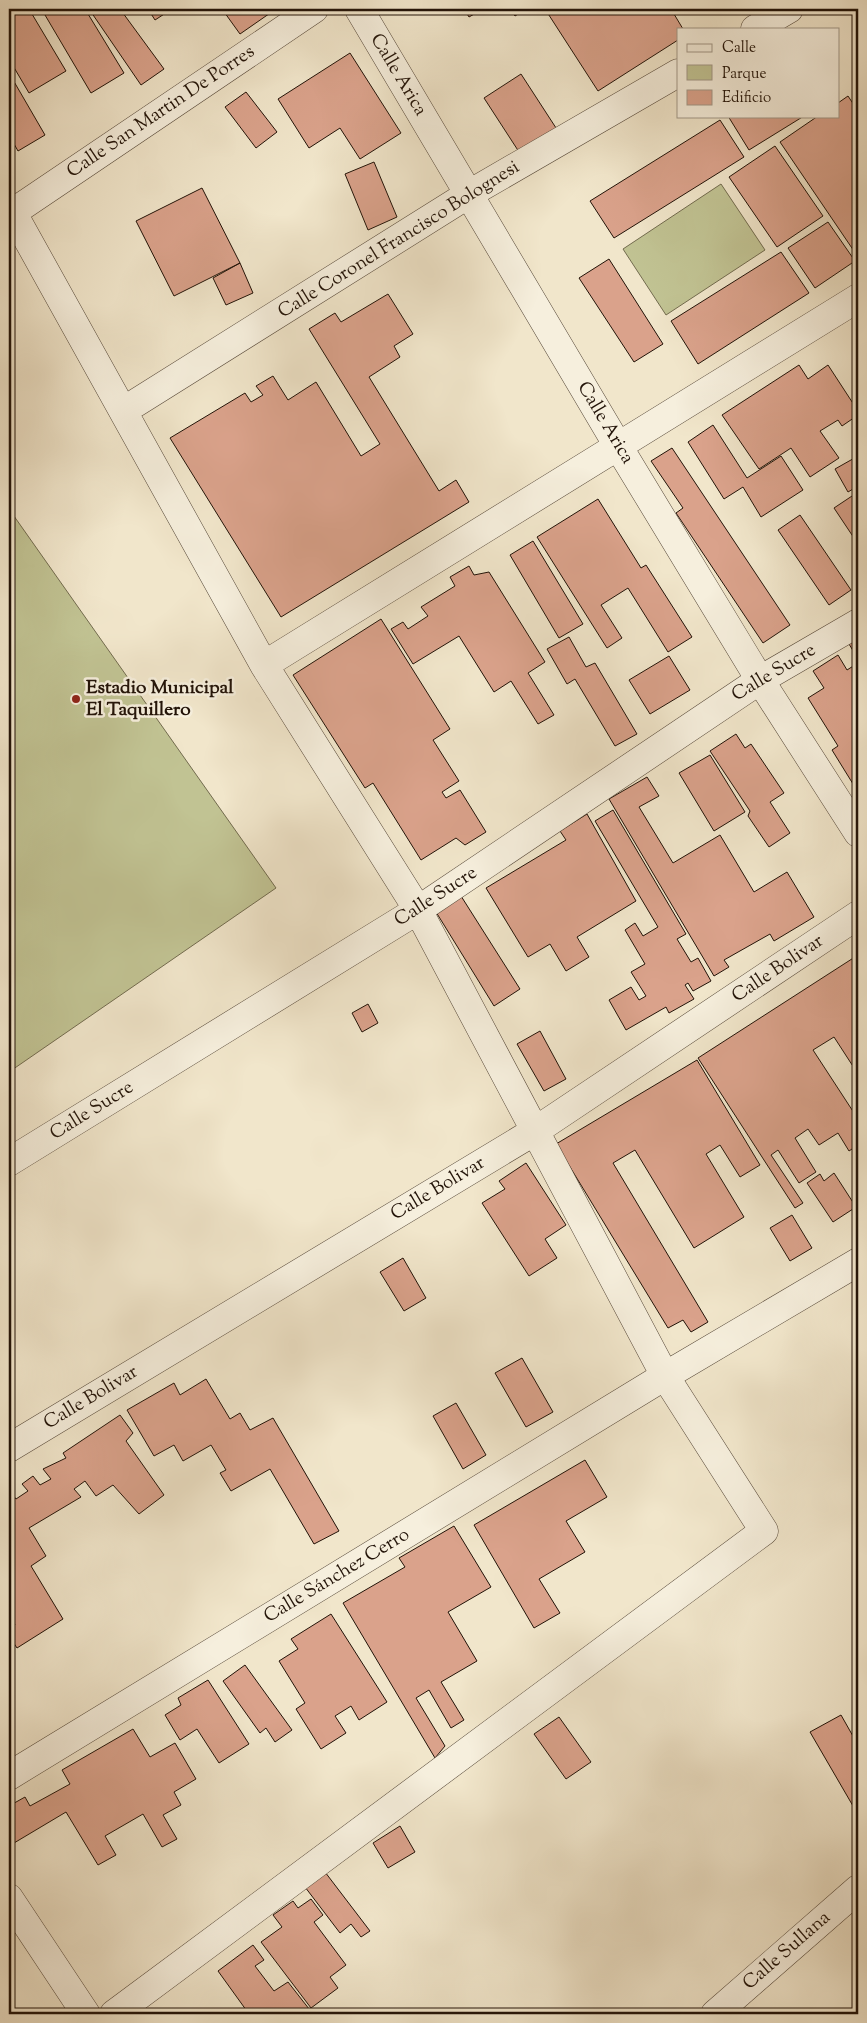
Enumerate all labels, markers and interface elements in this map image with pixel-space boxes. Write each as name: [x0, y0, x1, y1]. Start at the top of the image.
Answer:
legend: [677, 28, 840, 118]
street label: Calle Arica: [363, 29, 433, 122]
text: Calle: [722, 38, 756, 59]
street label: Calle San Martin De Porres: [62, 39, 260, 185]
text: Parque: [722, 64, 766, 85]
text: Edificio: [722, 88, 771, 109]
street label: Calle Coronel Francisco Bolognesi: [273, 154, 525, 326]
street label: Calle Arica: [570, 377, 640, 470]
street label: Calle Sucre: [727, 637, 821, 709]
place label: Estadio Municipal El Taquillero: [86, 675, 234, 724]
marker: Estadio Municipal El Taquillero: [70, 693, 82, 705]
street label: Calle Sucre: [389, 860, 483, 934]
street label: Calle Bolivar: [727, 928, 829, 1010]
street label: Calle Sucre: [45, 1075, 139, 1147]
street label: Calle Bolivar: [386, 1150, 490, 1228]
street label: Calle Bolivar: [39, 1359, 143, 1437]
street label: Calle Sánchez Cerro: [259, 1522, 415, 1630]
street label: Calle Sullana: [737, 1905, 837, 1997]

